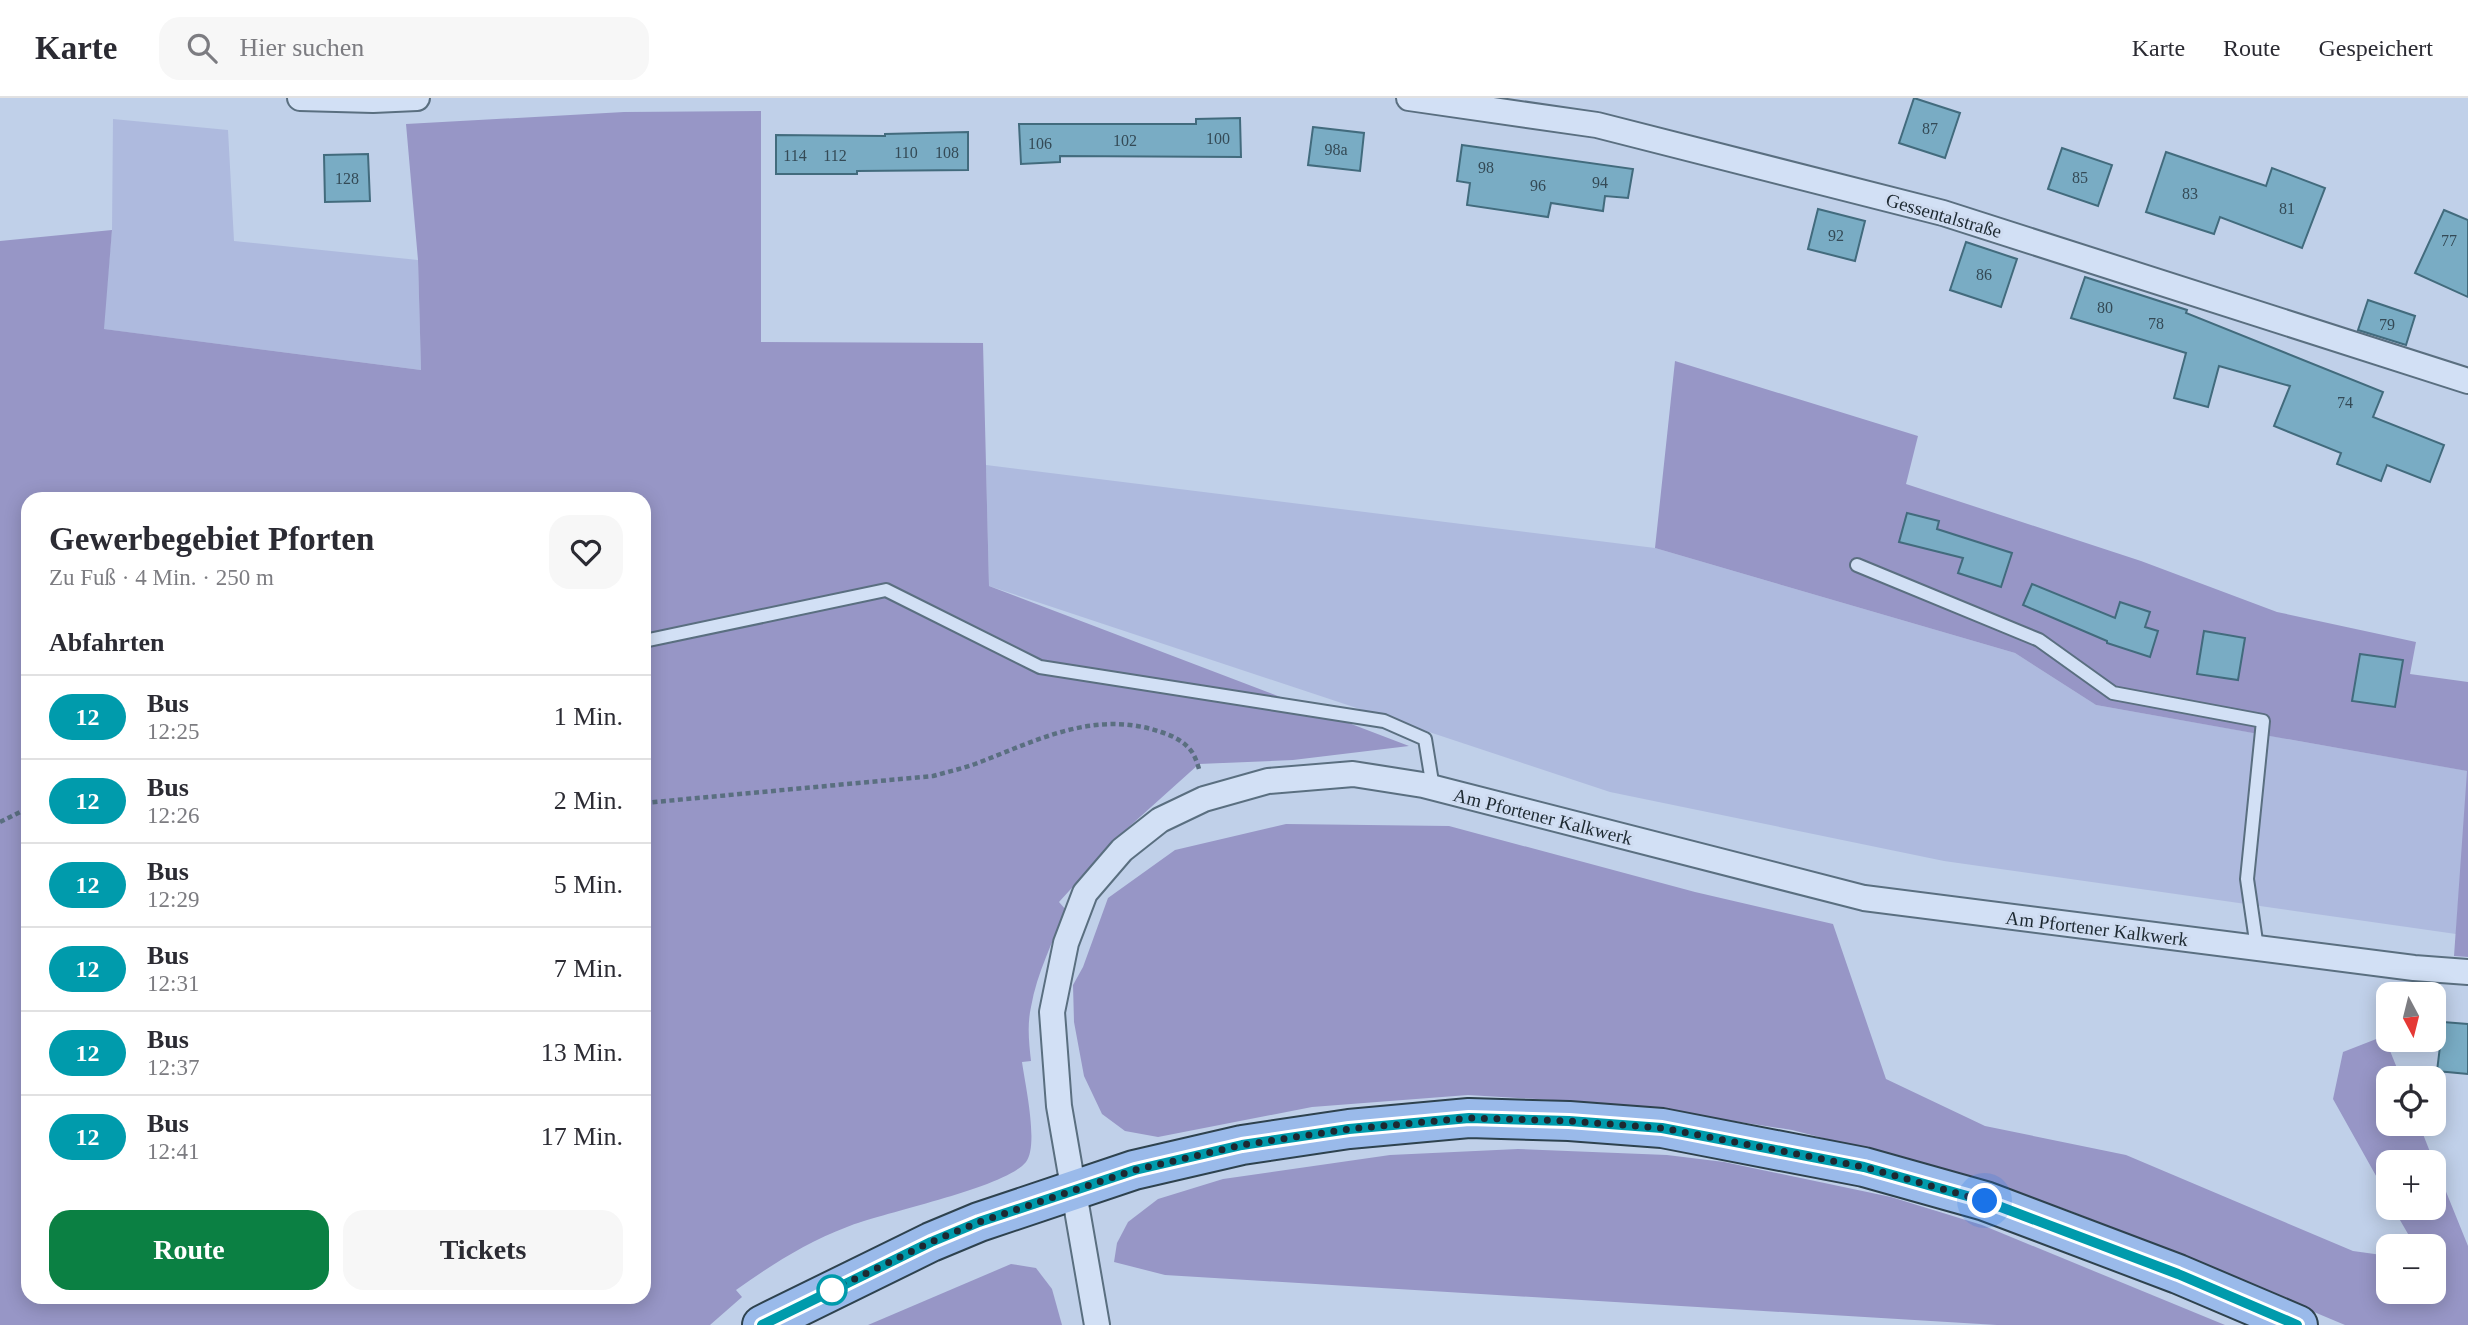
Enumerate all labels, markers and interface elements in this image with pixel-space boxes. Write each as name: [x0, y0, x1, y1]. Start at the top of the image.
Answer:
search box: [159, 17, 649, 80]
icon: search: [183, 29, 221, 67]
text: Karte: [35, 30, 117, 66]
text: Hier suchen: [239, 33, 364, 62]
text: Karte: [2132, 35, 2185, 61]
text: Route: [2223, 35, 2280, 61]
text: Gespeichert: [2318, 35, 2433, 61]
house number: 87: [1922, 120, 1938, 137]
house number: 100: [1206, 130, 1230, 147]
house number: 102: [1113, 132, 1137, 149]
house number: 106: [1028, 135, 1052, 152]
house number: 98a: [1324, 141, 1348, 158]
house number: 110: [894, 144, 918, 161]
house number: 108: [935, 144, 959, 161]
house number: 114: [783, 147, 807, 164]
house number: 112: [823, 147, 847, 164]
house number: 98: [1478, 159, 1494, 176]
house number: 85: [2072, 169, 2088, 186]
house number: 128: [335, 170, 359, 187]
house number: 94: [1592, 174, 1608, 191]
house number: 96: [1530, 177, 1546, 194]
house number: 83: [2182, 185, 2198, 202]
street label: Gessentalstraße: [1884, 189, 2004, 242]
house number: 81: [2279, 200, 2295, 217]
house number: 92: [1828, 227, 1844, 244]
house number: 77: [2441, 232, 2457, 249]
house number: 86: [1976, 266, 1992, 283]
house number: 80: [2097, 299, 2113, 316]
house number: 78: [2148, 315, 2164, 332]
house number: 79: [2379, 316, 2395, 333]
house number: 74: [2337, 394, 2353, 411]
button: heart: [549, 515, 623, 589]
text: Gewerbegebiet Pforten: [49, 521, 374, 557]
text: Zu Fuß · 4 Min. · 250 m: [49, 565, 274, 590]
text: Abfahrten: [49, 628, 165, 657]
text: Bus: [147, 689, 189, 718]
text: 1 Min.: [554, 702, 623, 731]
text: 12: [76, 704, 100, 730]
text: 12:25: [147, 719, 199, 744]
text: Bus: [147, 773, 189, 802]
street label: Am Pfortener Kalkwerk: [1451, 784, 1635, 849]
text: 2 Min.: [554, 786, 623, 815]
text: 12: [76, 788, 100, 814]
text: 12:26: [147, 803, 199, 828]
text: Bus: [147, 857, 189, 886]
text: 5 Min.: [554, 870, 623, 899]
text: 12: [76, 872, 100, 898]
text: 12:29: [147, 887, 199, 912]
street label: Am Pfortener Kalkwerk: [2005, 907, 2190, 950]
text: Bus: [147, 941, 189, 970]
text: 7 Min.: [554, 954, 623, 983]
text: 12: [76, 956, 100, 982]
text: 12:31: [147, 971, 199, 996]
north arrow: [2376, 982, 2446, 1052]
map controls: [2376, 982, 2446, 1304]
text: Bus: [147, 1025, 189, 1054]
text: 13 Min.: [541, 1038, 623, 1067]
text: 12: [76, 1040, 100, 1066]
text: 12:37: [147, 1055, 199, 1080]
button: locate: [2376, 1066, 2446, 1136]
text: Bus: [147, 1109, 189, 1138]
text: 17 Min.: [541, 1122, 623, 1151]
text: 12: [76, 1124, 100, 1150]
text: 12:41: [147, 1139, 199, 1164]
button: +: [2376, 1150, 2446, 1220]
your location: [1967, 1183, 2002, 1218]
button: Route: [49, 1210, 329, 1290]
button: Tickets: [343, 1210, 623, 1290]
button: −: [2376, 1234, 2446, 1304]
unlabelled marker: [817, 1275, 847, 1305]

